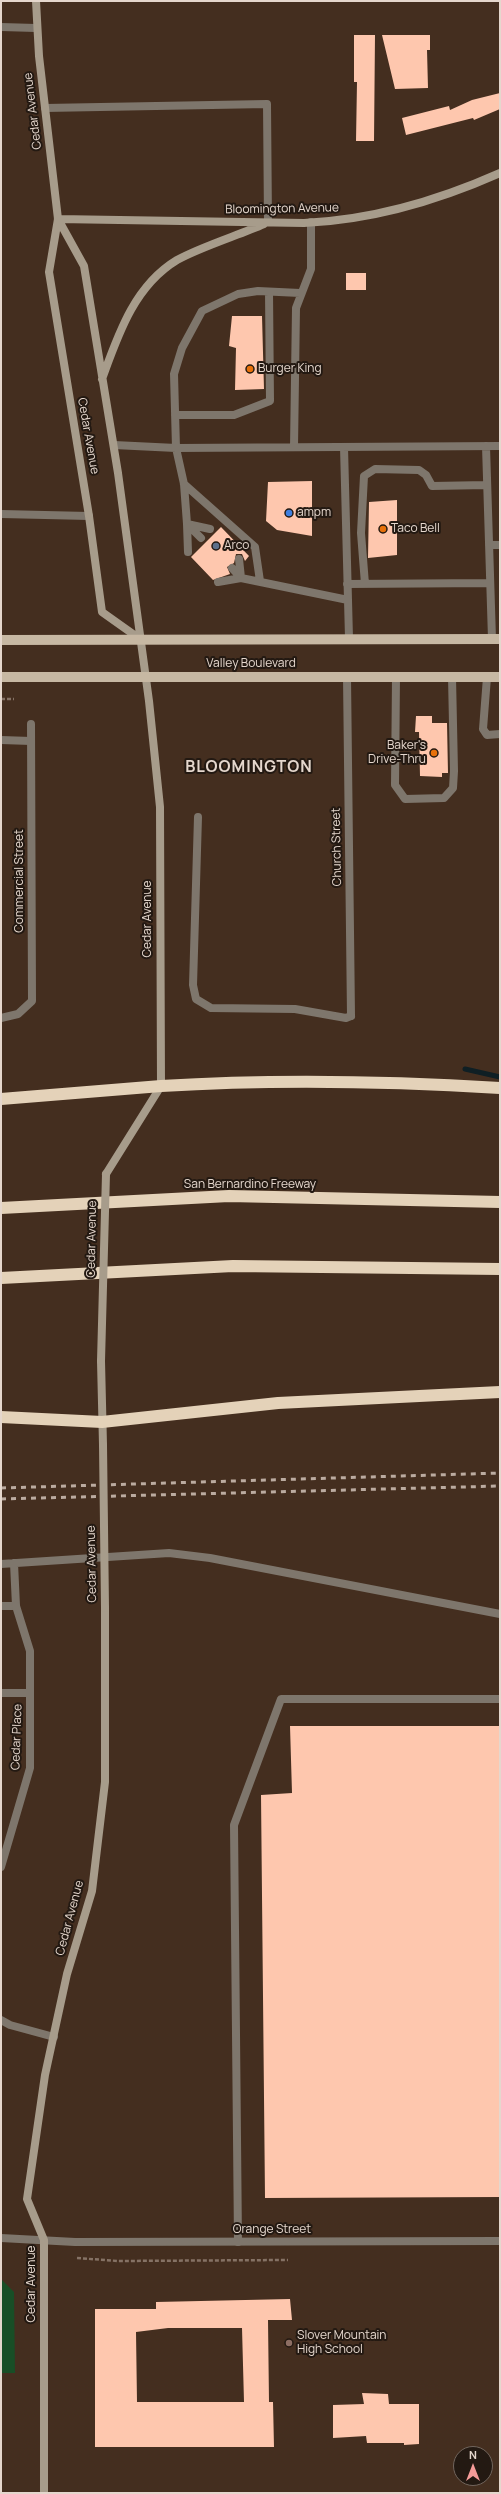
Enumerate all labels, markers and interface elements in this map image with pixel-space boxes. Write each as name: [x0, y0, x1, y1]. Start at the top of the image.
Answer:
street label: Cedar Avenue: [21, 72, 45, 150]
street label: Bloomington Avenue: [225, 201, 339, 217]
place label: Burger King: [258, 362, 322, 376]
marker: Burger King: [245, 364, 255, 374]
street label: Cedar Avenue: [74, 397, 102, 475]
place label: ampm: [297, 506, 331, 520]
marker: ampm: [284, 508, 294, 518]
place label: Taco Bell: [391, 522, 440, 536]
marker: Taco Bell: [378, 524, 388, 534]
place label: Arco: [224, 539, 249, 553]
marker: Arco: [211, 541, 221, 551]
street label: Valley Boulevard: [206, 657, 296, 671]
place label: Baker's Drive-Thru: [368, 739, 426, 767]
marker: Baker's Drive-Thru: [429, 748, 439, 758]
district label: BLOOMINGTON: [185, 758, 313, 778]
street label: Church Street: [329, 808, 345, 886]
street label: Commercial Street: [13, 829, 27, 933]
street label: Cedar Avenue: [141, 880, 155, 958]
street label: San Bernardino Freeway: [184, 1178, 316, 1192]
street label: Cedar Avenue: [84, 1200, 100, 1278]
street label: Cedar Avenue: [84, 1525, 100, 1603]
street label: Cedar Place: [9, 1704, 25, 1770]
street label: Cedar Avenue: [53, 1879, 87, 1957]
street label: Orange Street: [233, 2223, 311, 2237]
street label: Cedar Avenue: [25, 2245, 39, 2323]
place label: Slover Mountain High School: [297, 2329, 386, 2357]
marker: Slover Mountain High School: [284, 2338, 294, 2348]
north arrow: [453, 2446, 493, 2486]
text: N: [469, 2447, 477, 2462]

